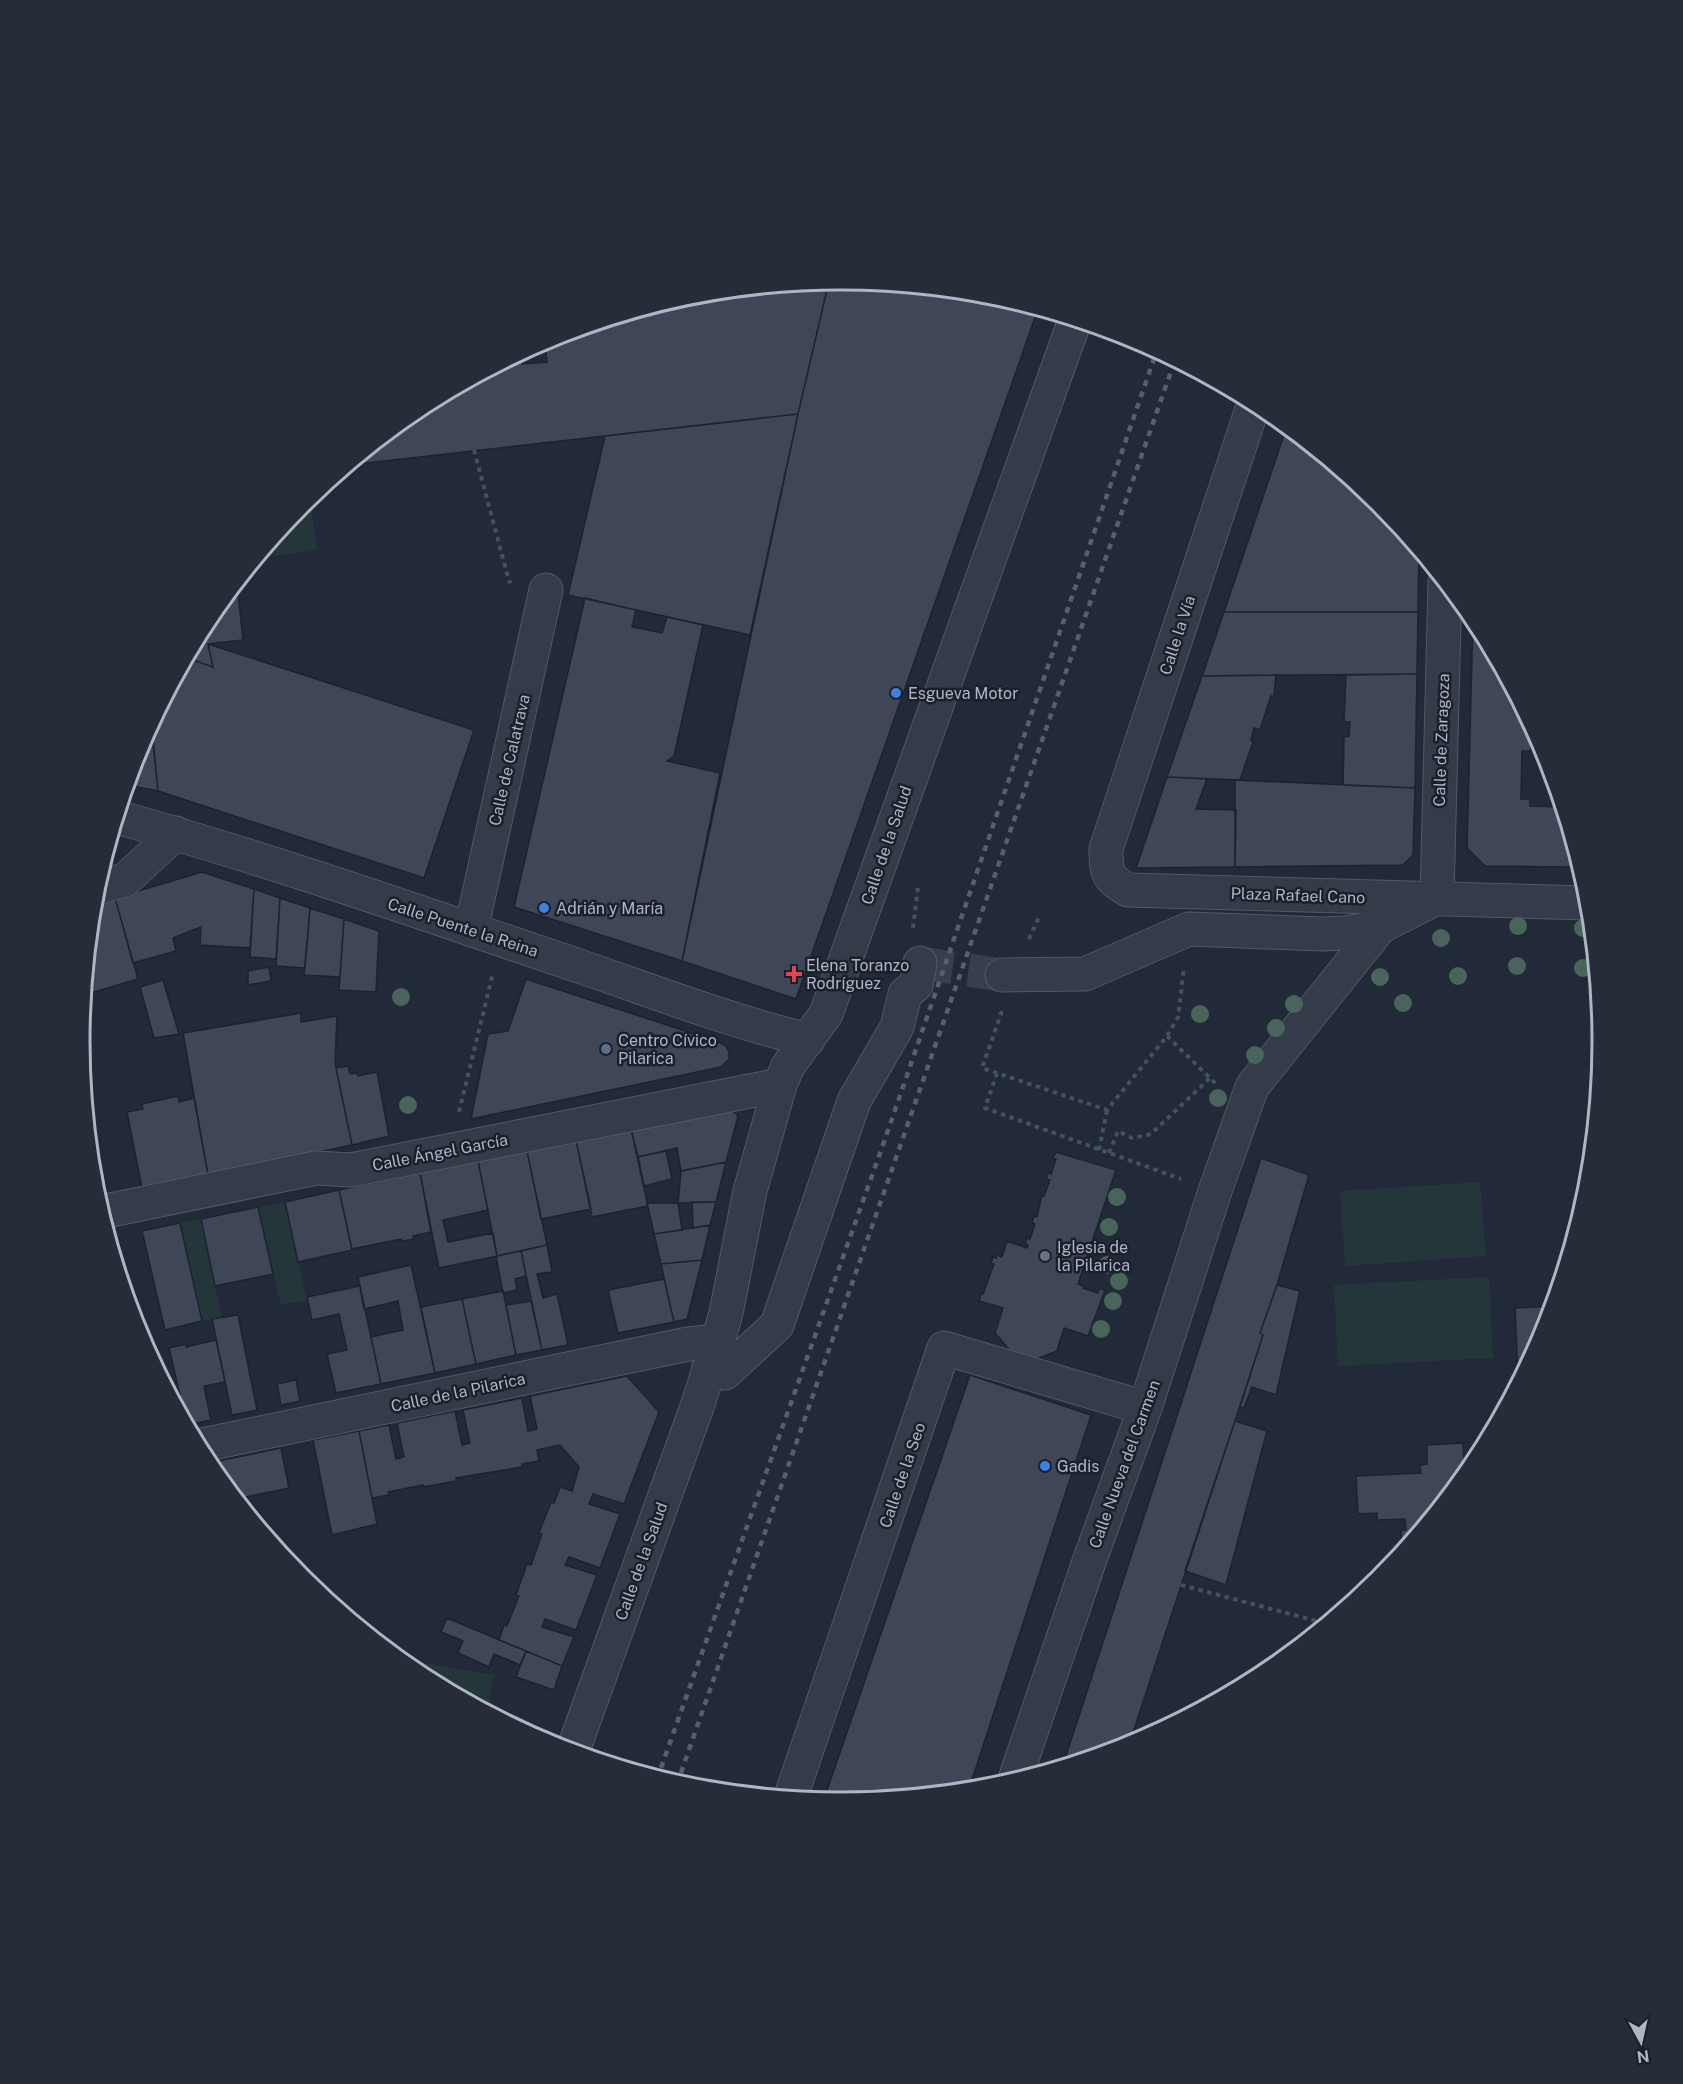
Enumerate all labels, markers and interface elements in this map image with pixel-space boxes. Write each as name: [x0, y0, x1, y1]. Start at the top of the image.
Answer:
street label: Calle la Vía: [1156, 593, 1199, 677]
street label: Calle de Zaragoza: [1430, 673, 1453, 807]
place label: Esgueva Motor: [908, 684, 1018, 703]
marker: Esgueva Motor: [889, 686, 903, 700]
street label: Calle de Calatrava: [485, 693, 534, 828]
street label: Calle de la Salud: [857, 783, 916, 907]
street label: Plaza Rafael Cano: [1230, 884, 1366, 907]
street label: Calle Puente la Reina: [385, 894, 540, 961]
place label: Adrián y María: [556, 899, 663, 918]
marker: Adrián y María: [537, 901, 551, 915]
place label: Elena Toranzo Rodríguez: [806, 956, 909, 993]
marker: Elena Toranzo Rodríguez: [787, 967, 801, 981]
place label: Centro Cívico Pilarica: [618, 1031, 717, 1068]
marker: Centro Cívico Pilarica: [599, 1042, 613, 1056]
street label: Calle Ángel García: [370, 1129, 510, 1175]
place label: Iglesia de la Pilarica: [1057, 1238, 1130, 1275]
marker: Iglesia de la Pilarica: [1038, 1249, 1052, 1263]
street label: Calle de la Pilarica: [389, 1369, 527, 1416]
street label: Calle Nueva del Carmen: [1085, 1377, 1164, 1551]
street label: Calle de la Seo: [876, 1420, 929, 1530]
place label: Gadis: [1057, 1457, 1099, 1476]
marker: Gadis: [1038, 1459, 1052, 1473]
street label: Calle de la Salud: [611, 1500, 672, 1623]
north arrow: [1611, 2012, 1671, 2072]
text: N: [1635, 2046, 1651, 2067]

